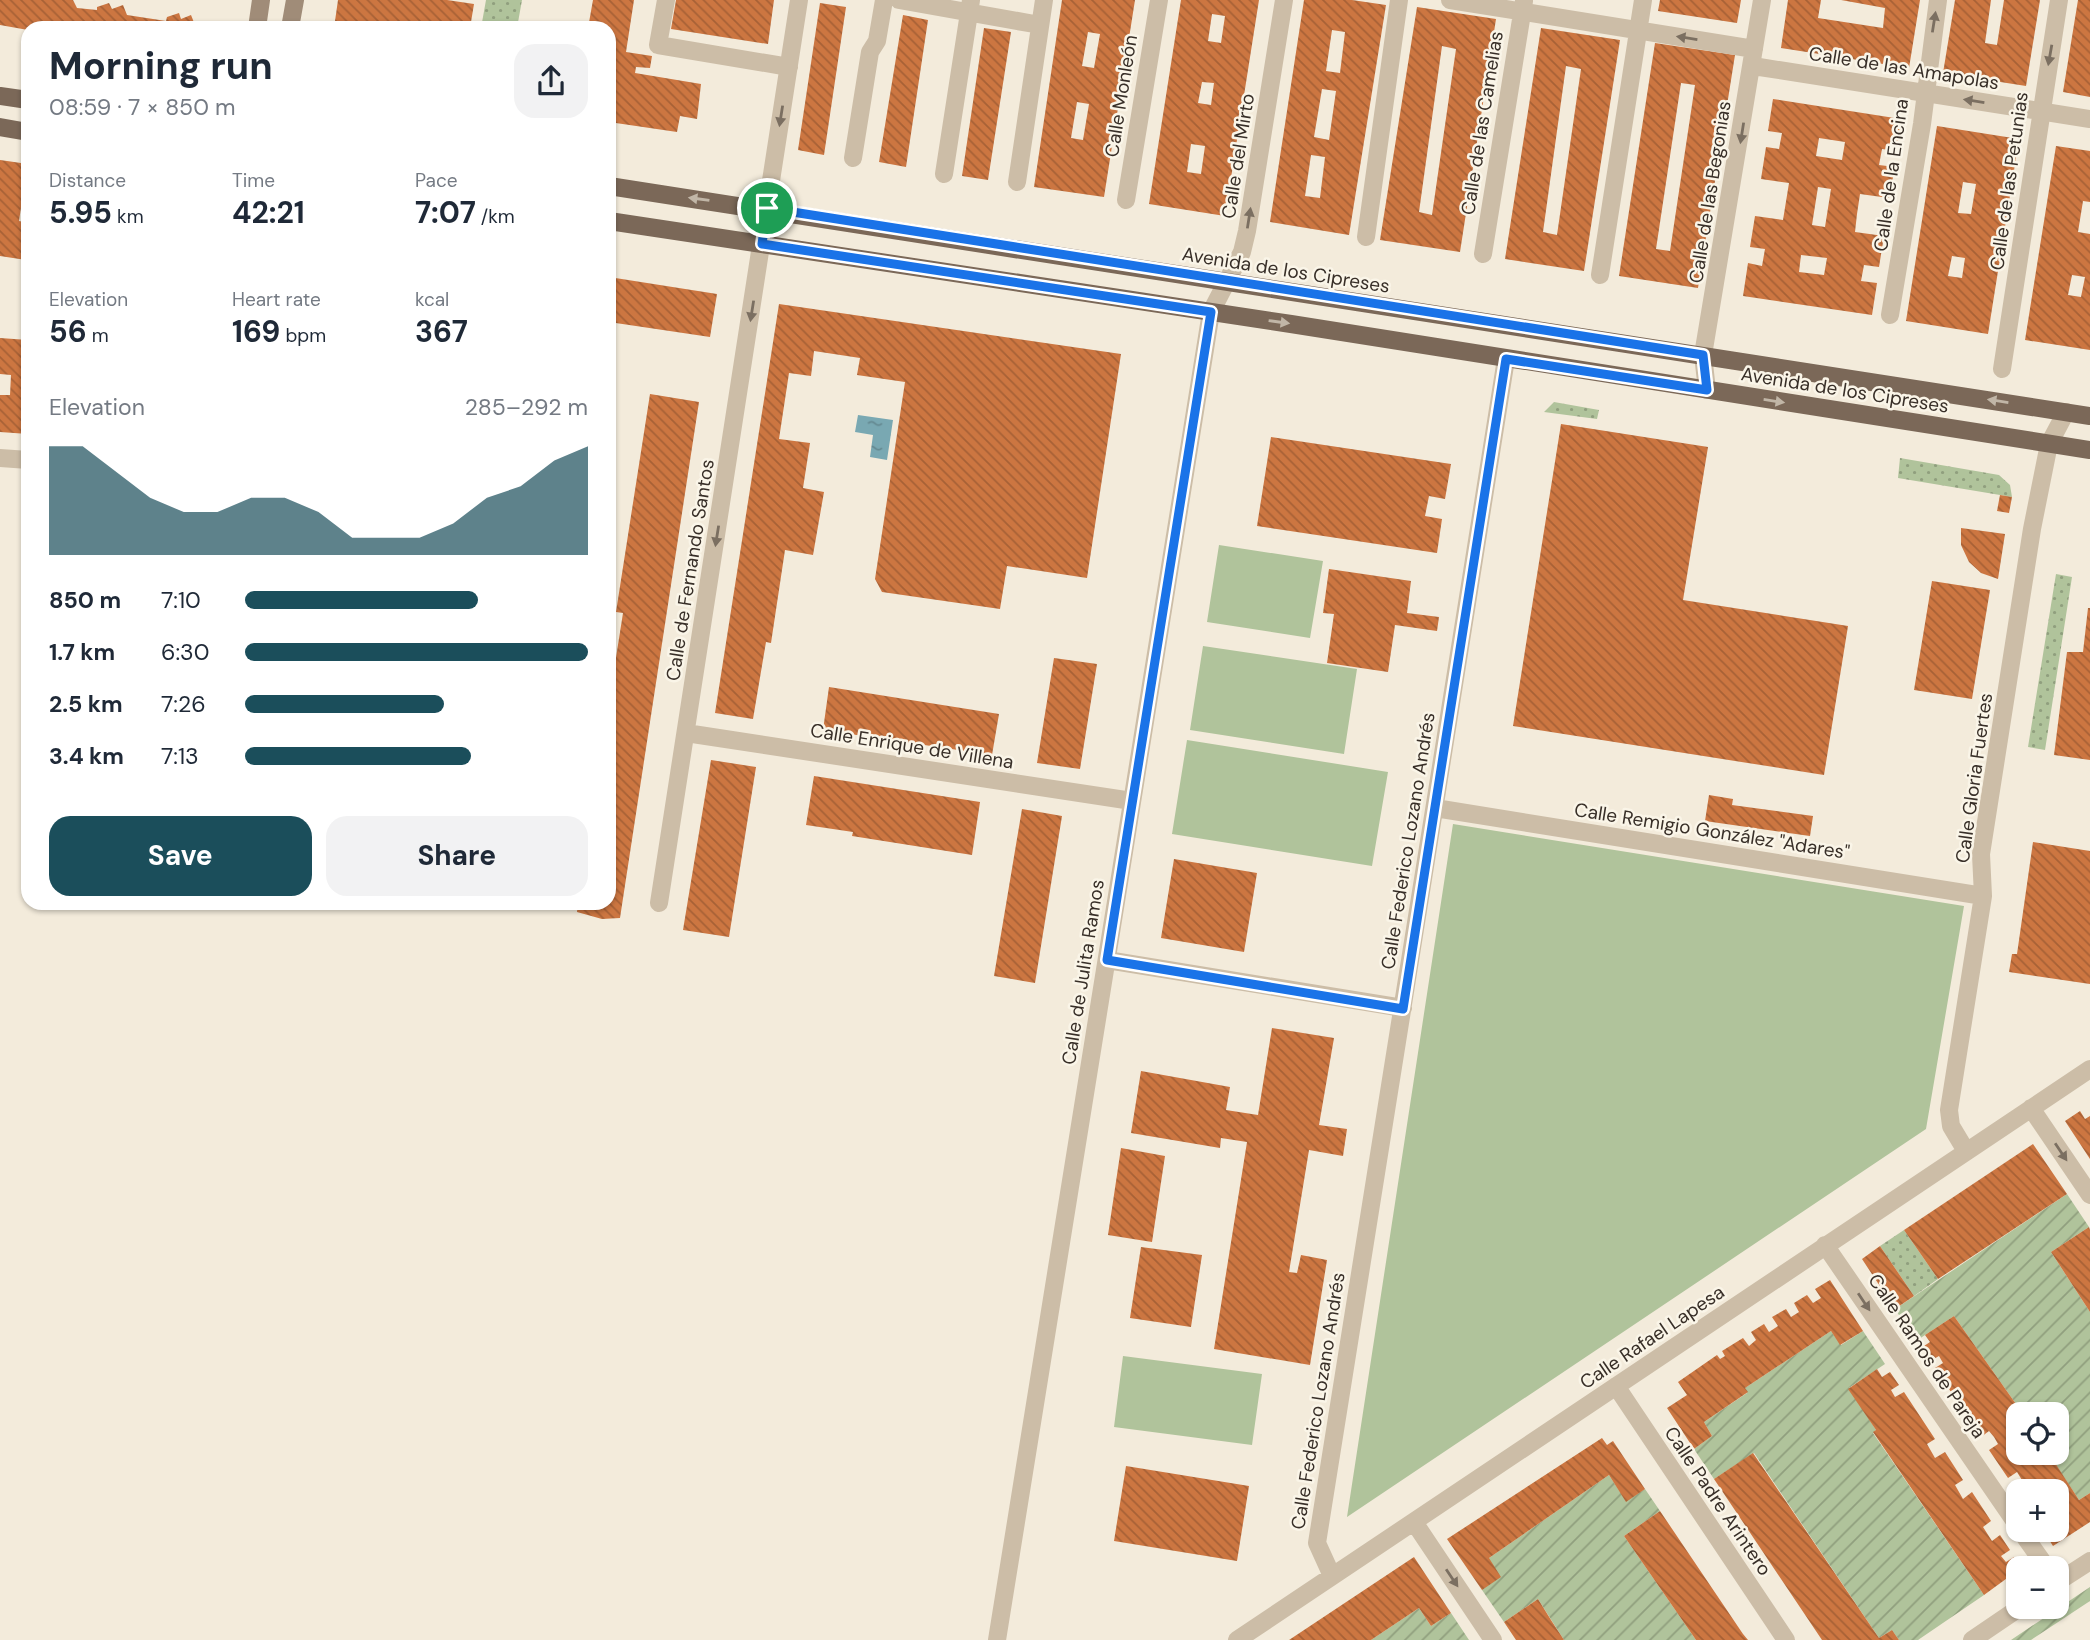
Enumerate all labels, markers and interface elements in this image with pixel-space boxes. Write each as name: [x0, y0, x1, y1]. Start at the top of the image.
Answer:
one-way arrow: [1929, 11, 1940, 33]
street label: Calle de las Camelias: [1455, 29, 1509, 217]
one-way arrow: [1676, 32, 1698, 43]
street label: Calle Monleón: [1099, 33, 1143, 159]
text: Morning run: [49, 41, 273, 91]
street label: Calle de las Amapolas: [1807, 41, 2001, 95]
button: share: [514, 44, 588, 118]
one-way arrow: [2044, 44, 2055, 66]
street label: Calle de las Petunias: [1984, 90, 2034, 272]
text: 08:59 · 7 × 850 m: [49, 92, 235, 122]
street label: Calle del Mirto: [1216, 92, 1260, 220]
one-way arrow: [1963, 95, 1985, 106]
street label: Calle de la Encina: [1868, 97, 1914, 253]
street label: Calle de las Begonias: [1683, 99, 1737, 285]
one-way arrow: [775, 105, 786, 127]
one-way arrow: [1736, 122, 1747, 144]
text: Distance: [49, 168, 126, 193]
text: Time: [232, 168, 275, 193]
text: Pace: [415, 168, 458, 193]
pin: [737, 178, 797, 238]
icon: arrive: [748, 189, 786, 227]
text: 5.95: [49, 193, 112, 232]
text: 42:21: [232, 193, 305, 232]
text: 7:07: [415, 193, 476, 232]
one-way arrow: [688, 193, 710, 204]
text: km: [112, 204, 144, 229]
text: /km: [476, 204, 515, 229]
one-way arrow: [1244, 207, 1255, 229]
street label: Avenida de los Cipreses: [1180, 241, 1392, 299]
text: Elevation: [49, 287, 128, 312]
text: Heart rate: [232, 287, 321, 312]
text: kcal: [415, 287, 449, 312]
one-way arrow: [746, 300, 757, 322]
text: 56: [49, 312, 87, 351]
text: 169: [232, 312, 280, 351]
text: 367: [415, 312, 468, 351]
one-way arrow: [1268, 317, 1290, 328]
text: m: [87, 323, 109, 348]
text: bpm: [280, 323, 326, 348]
street label: Avenida de los Cipreses: [1739, 361, 1951, 419]
text: Elevation: [49, 392, 145, 422]
text: 285–292 m: [465, 392, 588, 422]
one-way arrow: [1987, 395, 2009, 406]
one-way arrow: [1763, 396, 1785, 407]
street label: Calle de Fernando Santos: [660, 457, 720, 683]
one-way arrow: [711, 525, 722, 547]
text: 850 m: [49, 585, 121, 615]
text: 7:10: [161, 585, 201, 615]
text: 1.7 km: [49, 637, 115, 667]
text: 6:30: [161, 637, 209, 667]
text: 2.5 km: [49, 689, 123, 719]
text: 7:26: [161, 689, 206, 719]
street label: Calle Gloria Fuertes: [1950, 691, 1998, 865]
street label: Calle Federico Lozano Andrés: [1375, 711, 1441, 971]
street label: Calle Enrique de Villena: [808, 718, 1016, 774]
text: 3.4 km: [49, 741, 124, 771]
text: 7:13: [161, 741, 199, 771]
street label: Calle Remigio González "Adares": [1573, 797, 1851, 865]
button: Save: [49, 816, 312, 896]
button: Share: [326, 816, 588, 896]
street label: Calle de Julita Ramos: [1056, 878, 1110, 1066]
one-way arrow: [2054, 1142, 2067, 1162]
street label: Calle Ramos de Pareja: [1863, 1269, 1991, 1443]
street label: Calle Federico Lozano Andrés: [1285, 1271, 1351, 1531]
street label: Calle Rafael Lapesa: [1575, 1279, 1729, 1395]
one-way arrow: [1857, 1292, 1870, 1311]
map controls: [2006, 1402, 2069, 1619]
button: locate: [2006, 1402, 2069, 1465]
street label: Calle Padre Arintero: [1659, 1422, 1777, 1580]
button: +: [2006, 1479, 2069, 1542]
button: −: [2006, 1556, 2069, 1619]
one-way arrow: [1445, 1569, 1458, 1588]

